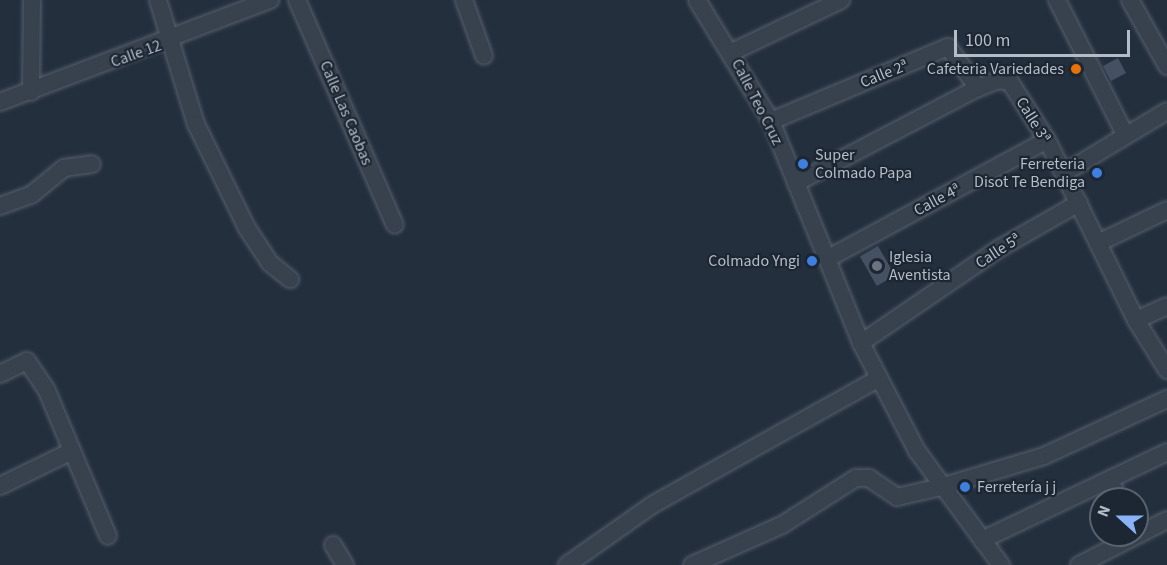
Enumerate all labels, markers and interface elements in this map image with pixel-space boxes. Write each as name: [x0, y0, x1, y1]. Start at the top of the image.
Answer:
scale bar: [957, 18, 1132, 56]
text: 100 m: [965, 28, 1010, 53]
street label: Calle 12: [108, 36, 164, 72]
street label: Calle Teo Cruz: [727, 56, 787, 148]
street label: Calle 2ª: [857, 56, 911, 92]
street label: Calle Las Caobas: [315, 58, 377, 168]
place label: Cafeteria Variedades: [927, 59, 1064, 79]
marker: Cafeteria Variedades: [1069, 62, 1083, 76]
street label: Calle 3ª: [1012, 94, 1054, 146]
place label: Super Colmado Papa: [815, 145, 912, 183]
place label: Ferreteria Disot Te Bendiga: [974, 154, 1085, 192]
marker: Super Colmado Papa: [796, 157, 810, 171]
marker: Ferreteria Disot Te Bendiga: [1090, 166, 1104, 180]
street label: Calle 4ª: [910, 180, 964, 220]
street label: Calle 5ª: [972, 229, 1024, 273]
place label: Iglesia Aventista: [889, 247, 951, 285]
place label: Colmado Yngi: [708, 251, 800, 271]
marker: Colmado Yngi: [805, 254, 819, 268]
marker: Iglesia Aventista: [870, 259, 884, 273]
place label: Ferretería j j: [977, 477, 1056, 497]
marker: Ferretería j j: [958, 480, 972, 494]
north arrow: [1089, 487, 1149, 547]
text: N: [1092, 502, 1116, 520]

